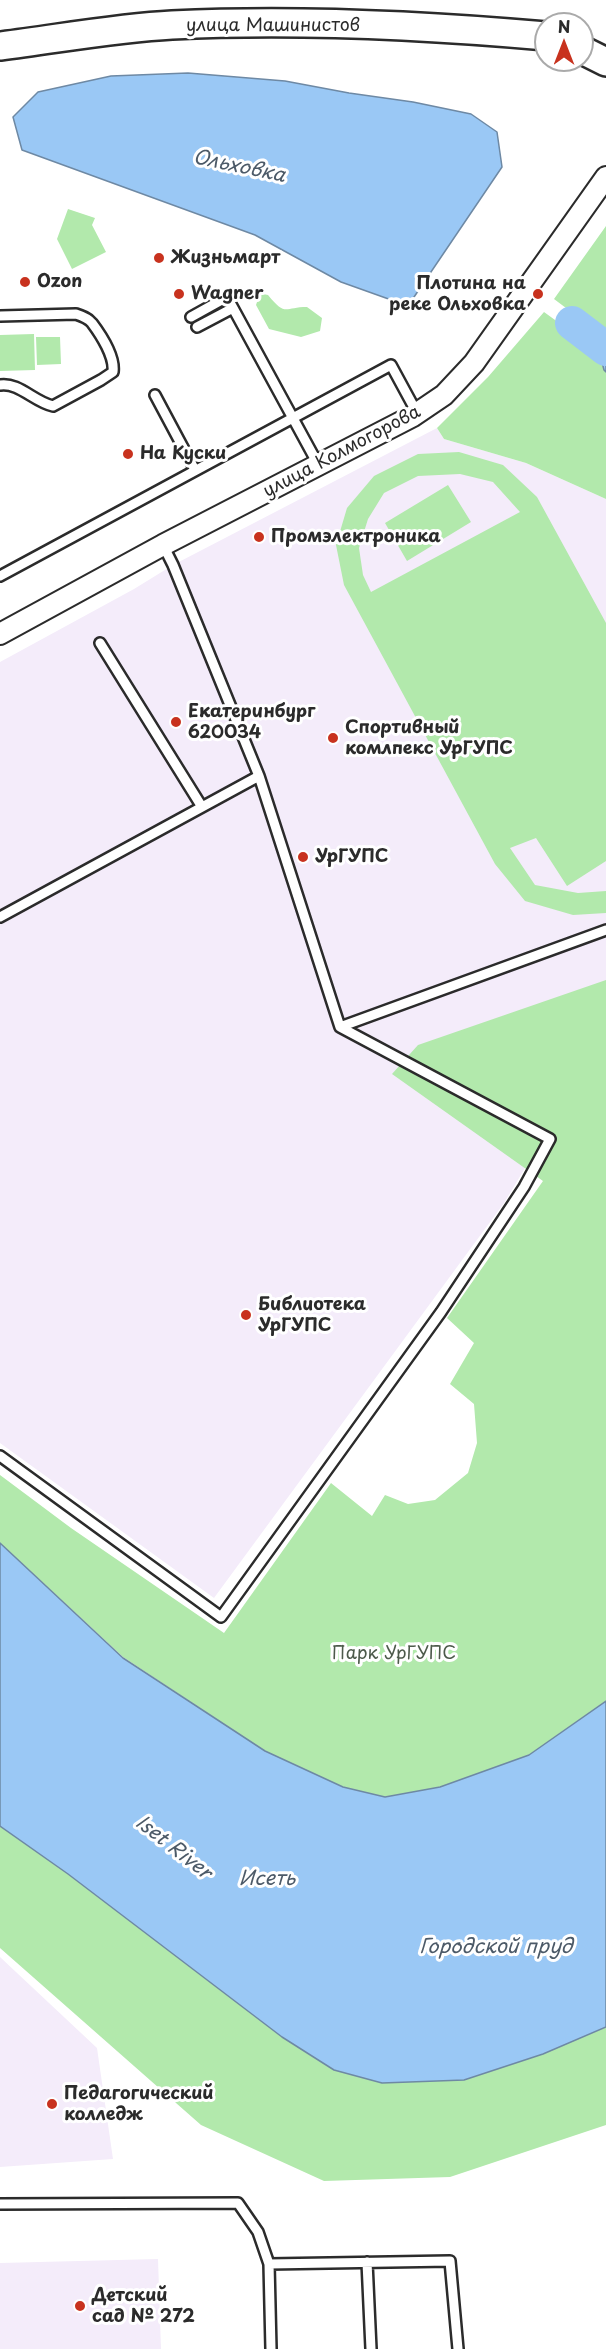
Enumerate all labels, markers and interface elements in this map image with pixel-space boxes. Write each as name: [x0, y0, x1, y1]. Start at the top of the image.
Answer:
north arrow: [534, 12, 594, 72]
text: N: [558, 14, 570, 38]
street label: улица Машинистов: [186, 15, 360, 37]
water label: Ольховка: [191, 146, 287, 188]
place label: Жизньмарт: [171, 247, 280, 269]
marker: Жизньмарт: [152, 251, 166, 265]
place label: Ozon: [37, 271, 82, 293]
place label: Плотина на реке Ольховка: [389, 273, 526, 316]
marker: Ozon: [18, 275, 32, 289]
place label: Wagner: [191, 283, 263, 305]
marker: Wagner: [172, 287, 186, 301]
marker: Плотина на реке Ольховка: [531, 287, 545, 301]
street label: улица Колмогорова: [260, 401, 424, 503]
place label: На Куски: [140, 443, 226, 465]
marker: На Куски: [121, 447, 135, 461]
place label: Промэлектроника: [271, 526, 441, 548]
marker: Промэлектроника: [252, 530, 266, 544]
place label: Екатеринбург 620034: [188, 701, 315, 744]
marker: Екатеринбург 620034: [169, 715, 183, 729]
place label: Спортивный комлпекс УрГУПС: [345, 717, 513, 760]
marker: Спортивный комлпекс УрГУПС: [326, 731, 340, 745]
place label: УрГУПС: [315, 846, 388, 868]
marker: УрГУПС: [296, 850, 310, 864]
place label: Библиотека УрГУПС: [258, 1294, 366, 1336]
marker: Библиотека УрГУПС: [239, 1308, 253, 1322]
park label: Парк УрГУПС: [332, 1643, 456, 1665]
water label: Iset River: [130, 1811, 216, 1885]
water label: Исеть: [239, 1867, 295, 1891]
water label: Городской пруд: [419, 1935, 573, 1959]
place label: Педагогический колледж: [64, 2083, 214, 2126]
marker: Педагогический колледж: [45, 2097, 59, 2111]
place label: Детский сад № 272: [92, 2285, 195, 2328]
marker: Детский сад № 272: [73, 2299, 87, 2313]

